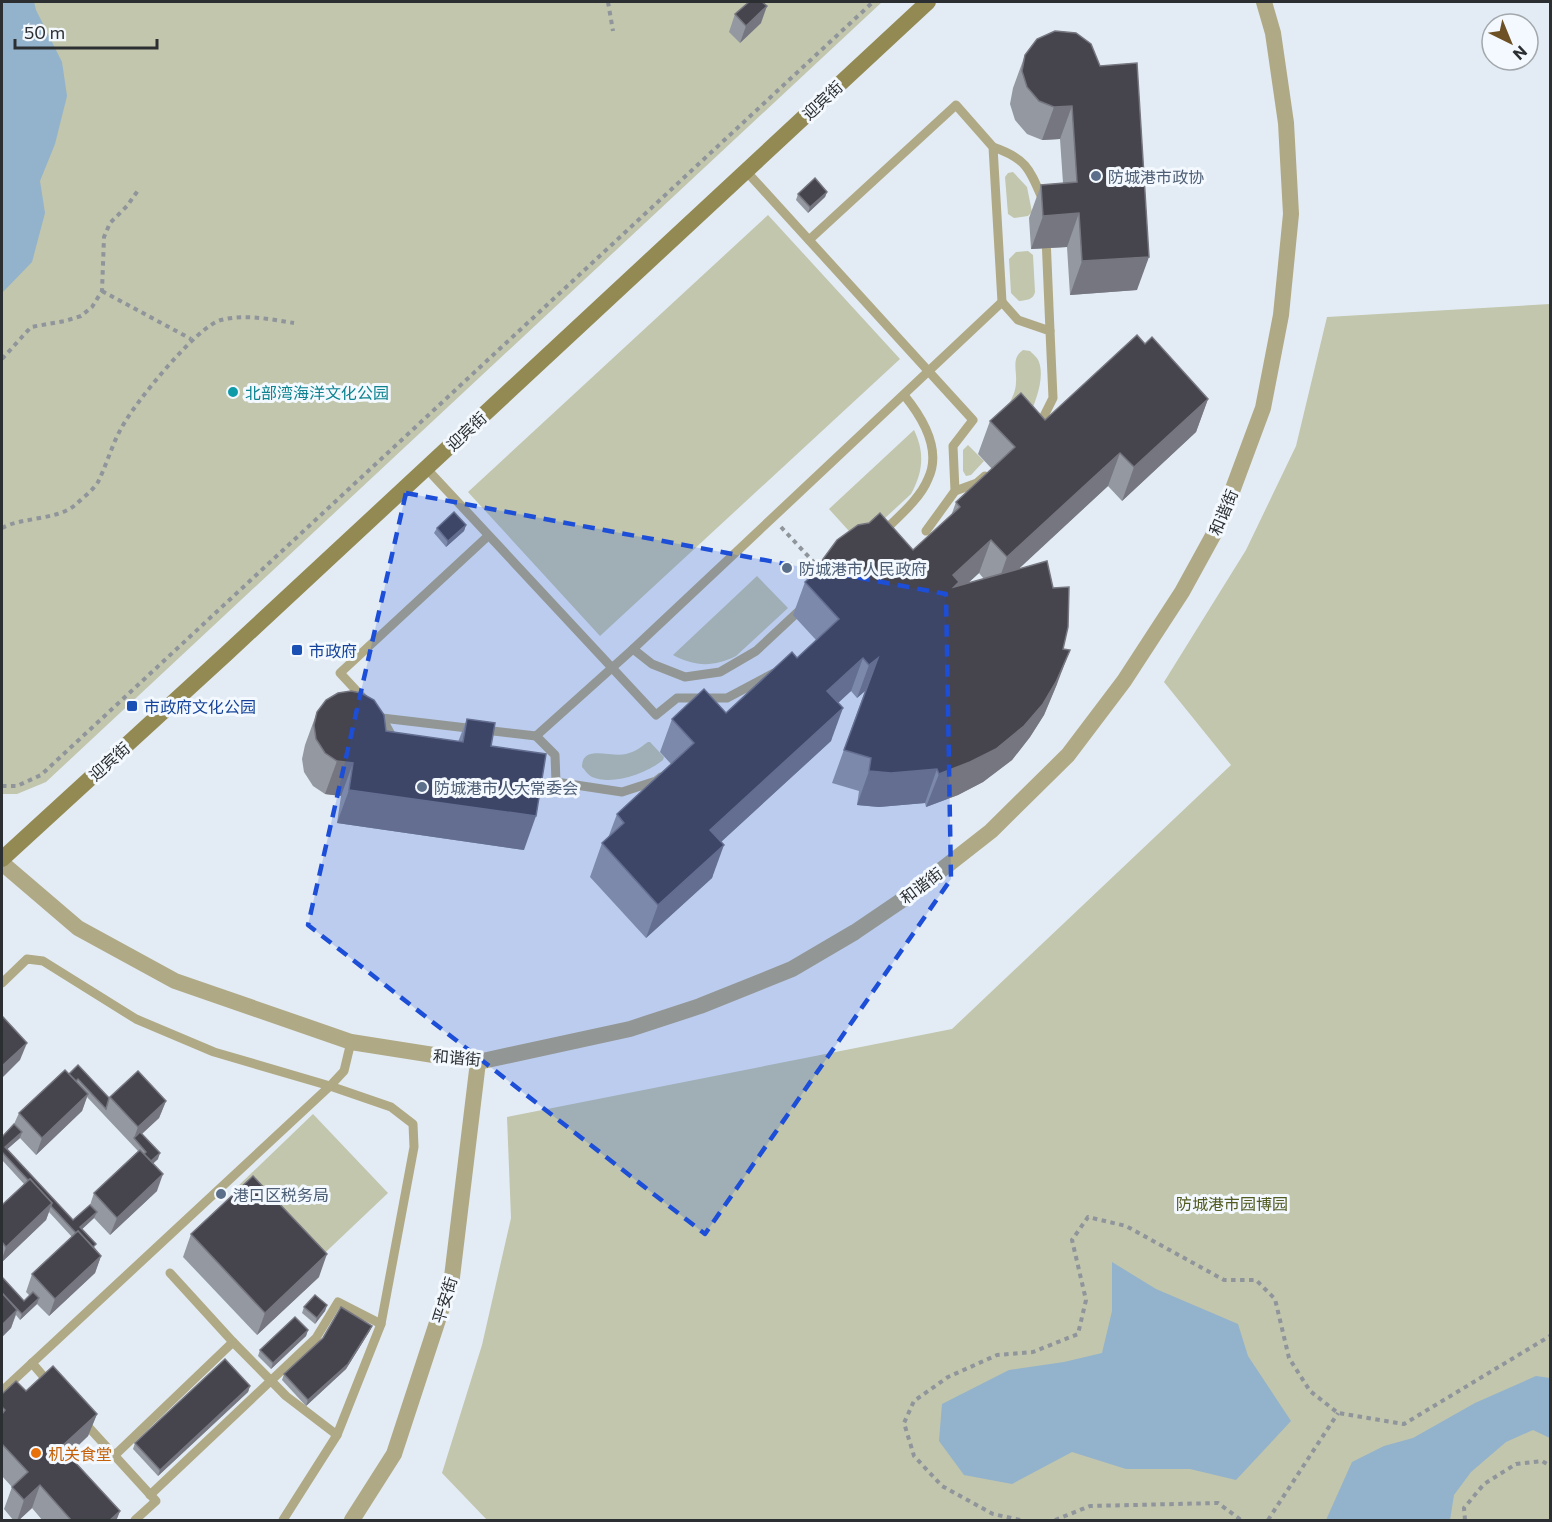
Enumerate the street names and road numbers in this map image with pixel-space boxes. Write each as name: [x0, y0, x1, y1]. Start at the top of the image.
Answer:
street label: 迎宾街: [798, 77, 846, 123]
street label: 迎宾街: [442, 408, 490, 454]
street label: 和谐街: [1205, 486, 1241, 538]
street label: 迎宾街: [85, 738, 133, 784]
street label: 和谐街: [896, 863, 946, 907]
street label: 和谐街: [432, 1045, 482, 1069]
street label: 平安街: [428, 1274, 460, 1326]

